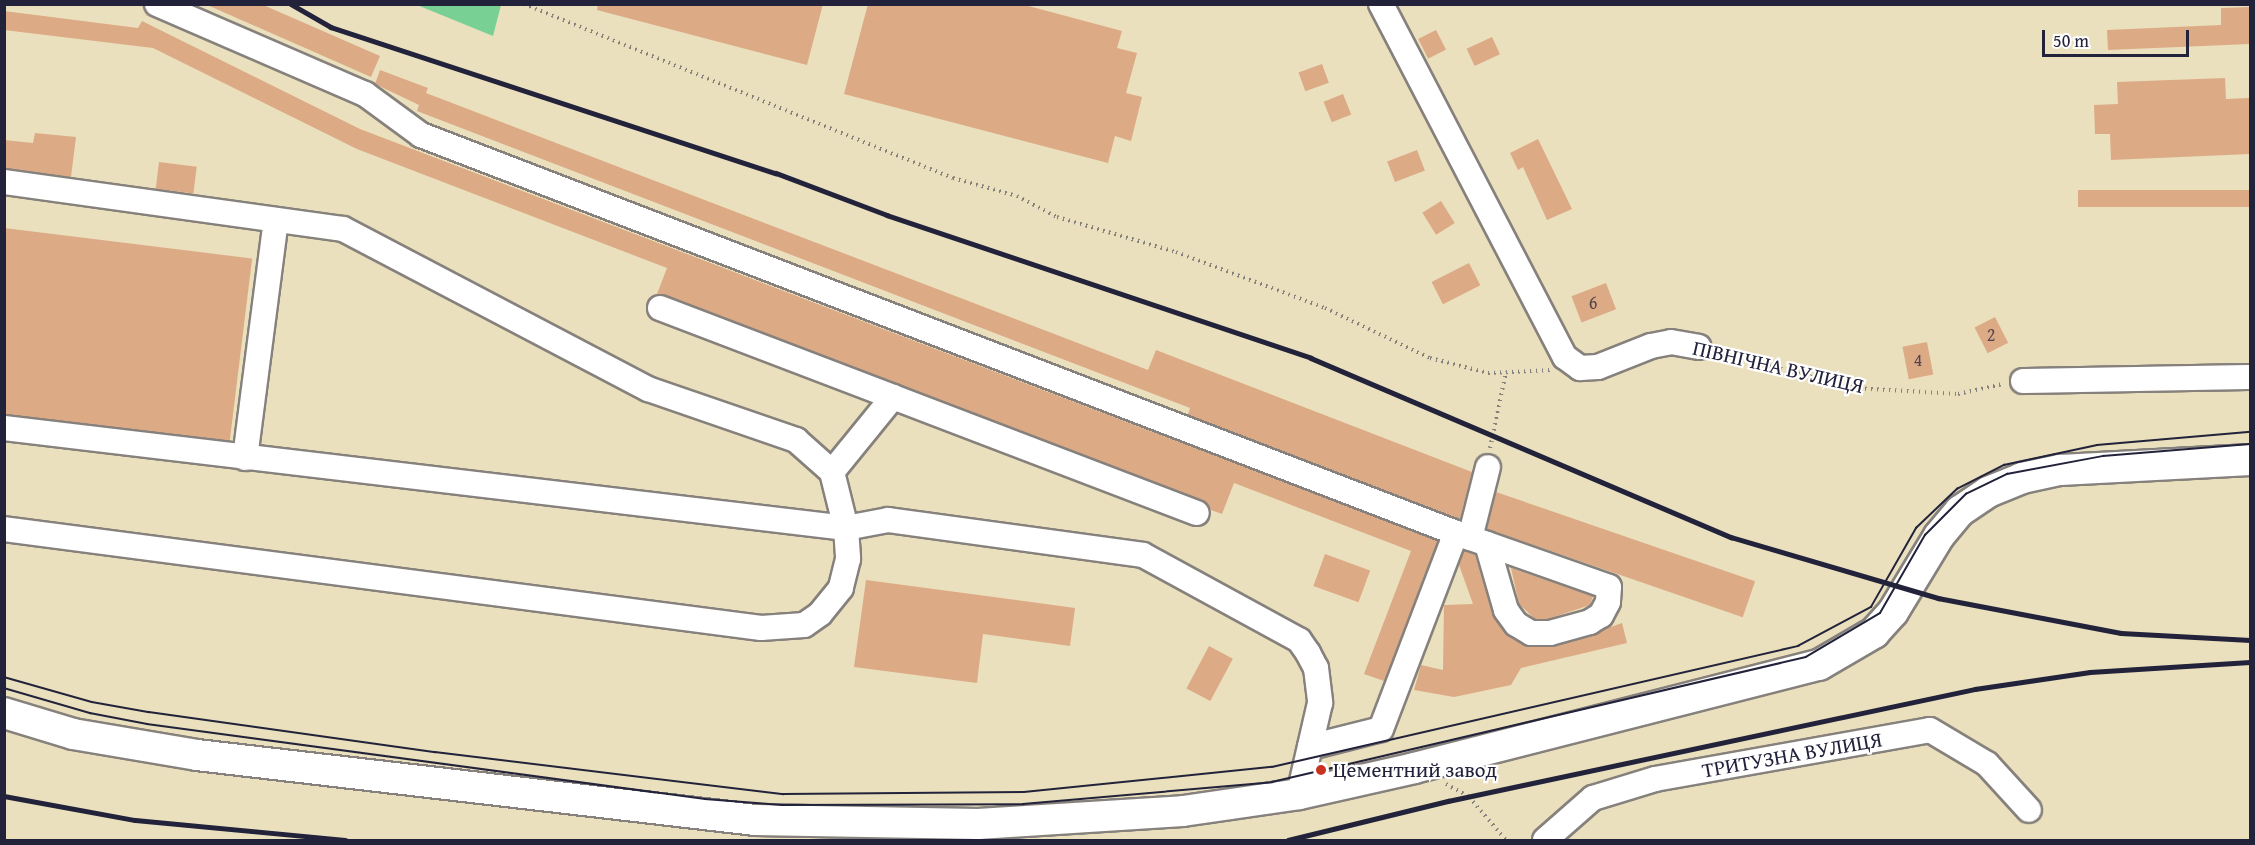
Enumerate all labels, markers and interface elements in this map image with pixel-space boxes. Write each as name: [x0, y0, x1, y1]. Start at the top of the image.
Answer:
scale bar: [2045, 18, 2192, 56]
text: 50 m: [2053, 27, 2089, 54]
house number: 6: [1589, 292, 1597, 314]
house number: 2: [1987, 324, 1995, 346]
street label: ПІВНІЧНА ВУЛИЦЯ: [1690, 335, 1866, 399]
house number: 4: [1914, 349, 1922, 371]
street label: ТРИТУЗНА ВУЛИЦЯ: [1700, 727, 1884, 783]
place label: Цементний завод: [1333, 757, 1497, 783]
marker: Цементний завод: [1314, 763, 1328, 777]

